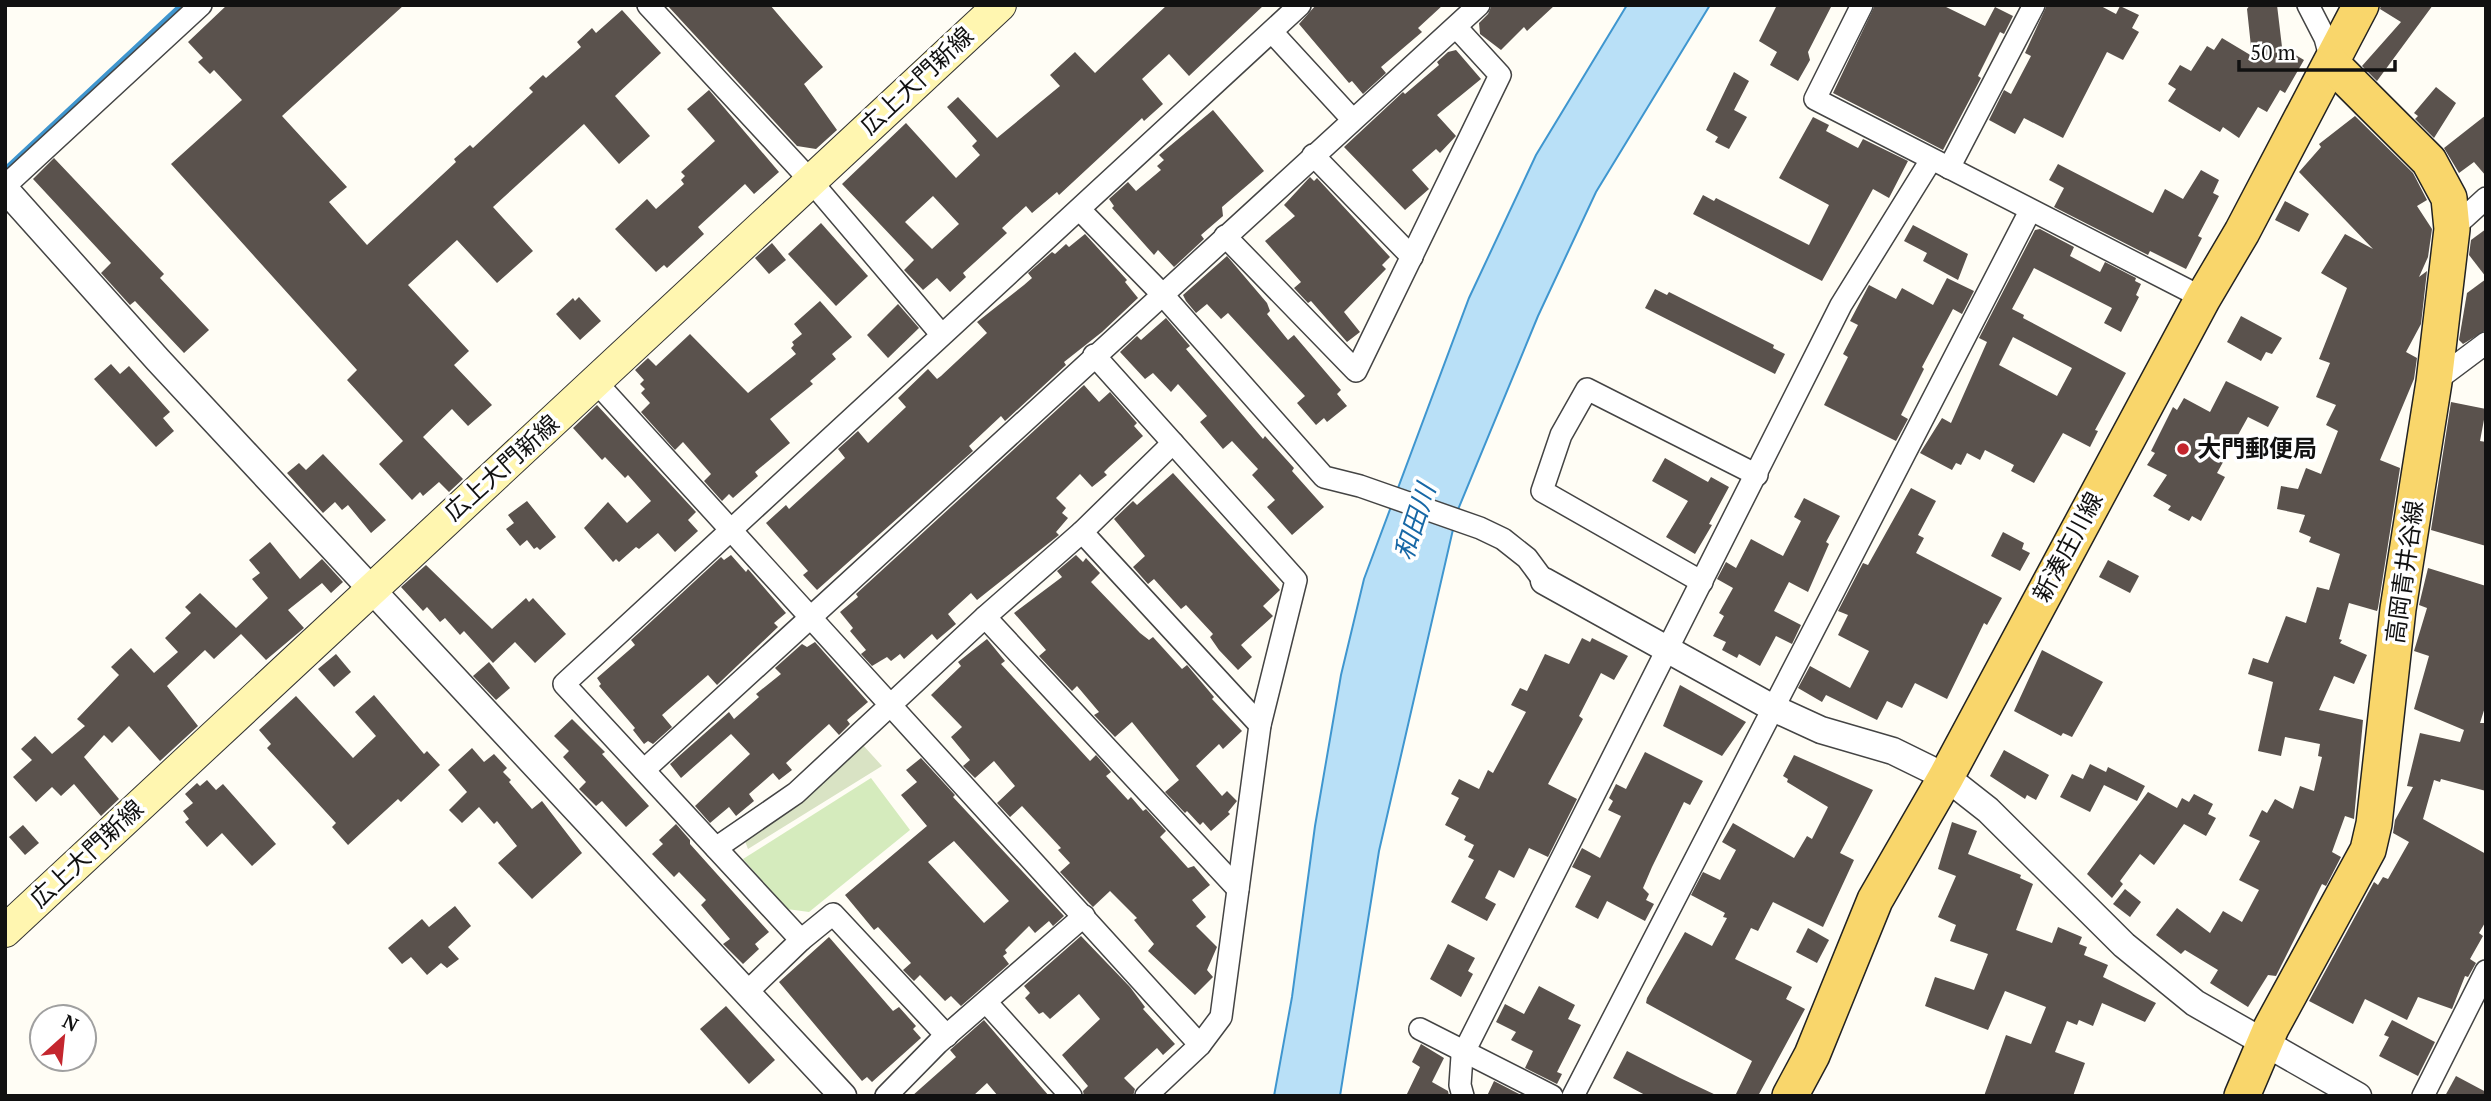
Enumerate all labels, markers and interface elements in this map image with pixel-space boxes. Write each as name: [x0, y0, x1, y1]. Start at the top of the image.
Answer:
street label: 広上大門新線: [853, 19, 980, 141]
scale bar: [2239, 28, 2395, 72]
text: 50 m: [2250, 38, 2296, 66]
street label: 広上大門新線: [437, 407, 566, 527]
place label: 大門郵便局: [2197, 432, 2317, 464]
marker: 大門郵便局: [2175, 441, 2191, 457]
water label: 和田川: [1386, 477, 1443, 564]
street label: 新湊庄川線: [2025, 486, 2109, 607]
street label: 高岡青井谷線: [2378, 498, 2430, 645]
street label: 広上大門新線: [23, 792, 150, 914]
north arrow: [28, 1003, 98, 1073]
text: N: [59, 1008, 84, 1037]

